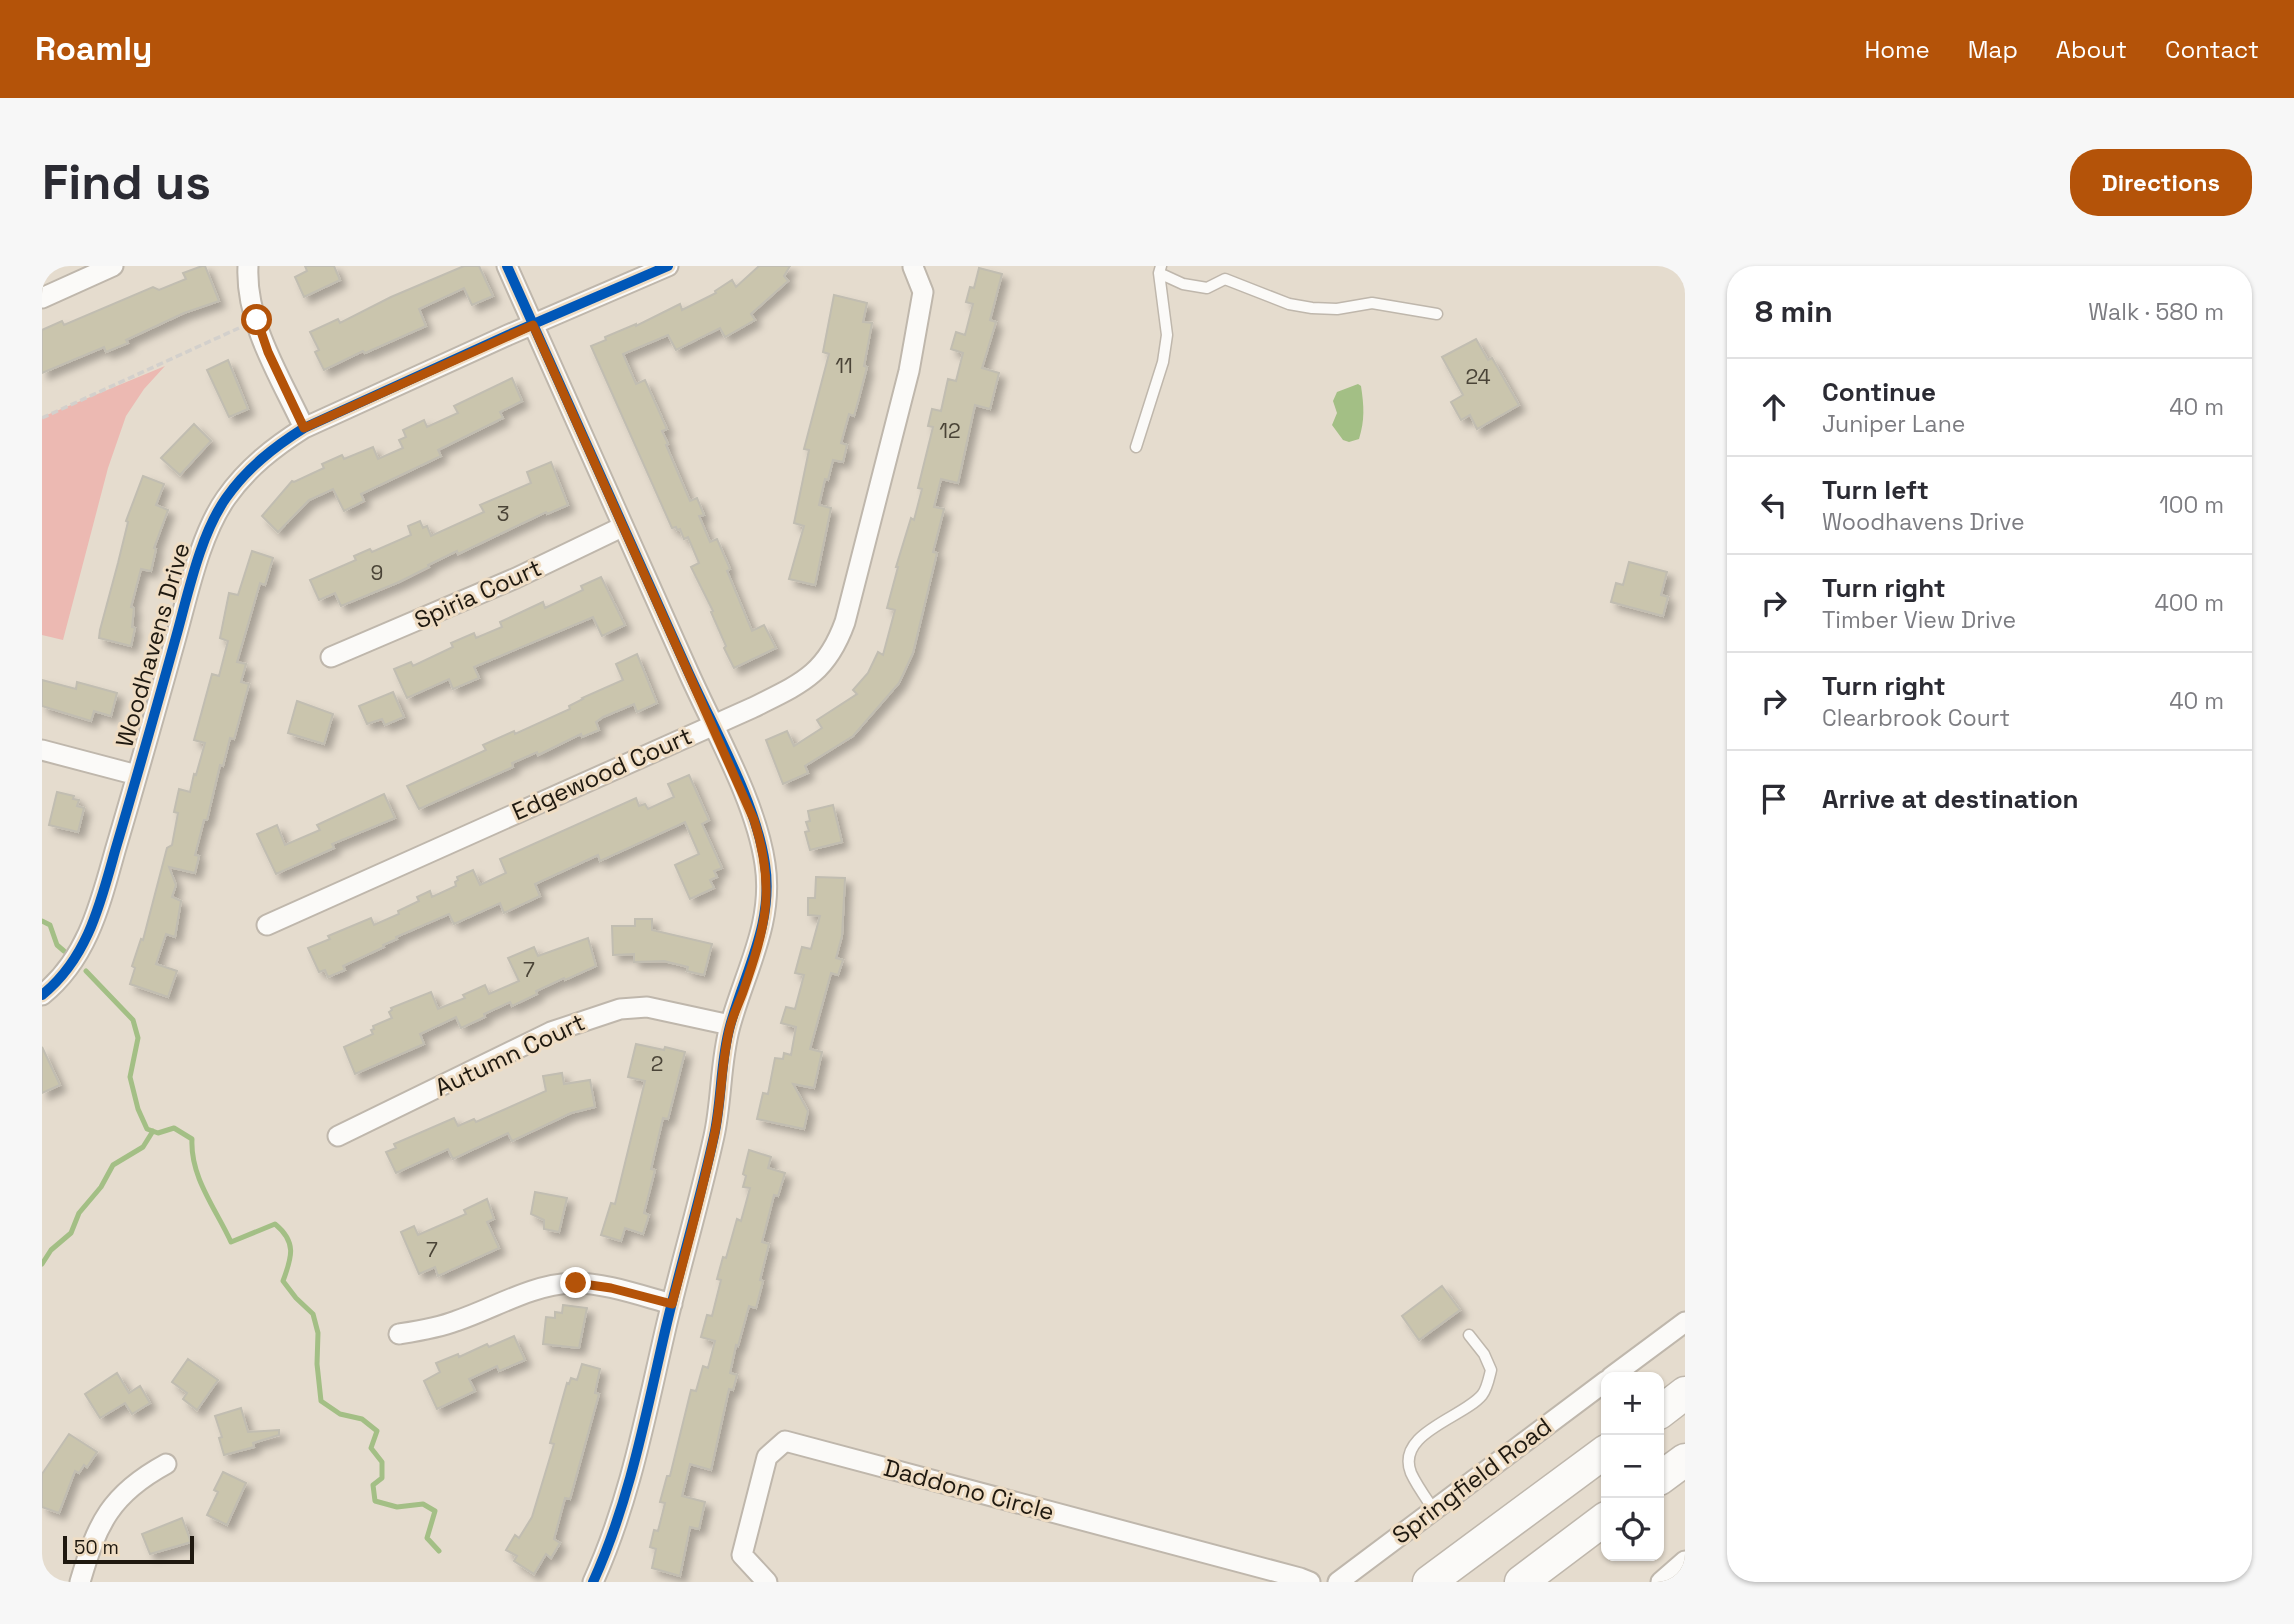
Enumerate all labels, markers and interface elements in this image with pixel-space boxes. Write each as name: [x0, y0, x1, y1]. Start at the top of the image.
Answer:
text: Roamly: [35, 28, 152, 70]
text: Home: [1864, 34, 1930, 65]
text: Map: [1968, 34, 2018, 65]
text: About: [2056, 34, 2127, 65]
text: Contact: [2165, 34, 2259, 65]
button: Directions: [2070, 149, 2252, 216]
text: Find us: [42, 151, 211, 213]
text: 8 min: [1755, 292, 1833, 331]
text: Walk · 580 m: [2088, 297, 2224, 327]
route start: [241, 304, 272, 335]
house number: 11: [835, 352, 853, 379]
house number: 24: [1465, 363, 1491, 390]
text: Continue: [1822, 375, 1936, 409]
icon: ahead: [1755, 388, 1793, 426]
text: 40 m: [2169, 392, 2224, 422]
text: Juniper Lane: [1822, 409, 1965, 439]
house number: 12: [939, 417, 961, 444]
text: Turn left: [1822, 473, 1929, 507]
icon: left: [1755, 486, 1793, 524]
text: 100 m: [2159, 490, 2224, 520]
house number: 3: [497, 500, 509, 527]
text: Woodhavens Drive: [1822, 507, 2025, 537]
street label: Woodhavens Drive: [108, 539, 197, 751]
street label: Spiria Court: [409, 552, 546, 635]
house number: 9: [371, 559, 383, 586]
text: Turn right: [1822, 571, 1946, 605]
icon: right: [1755, 584, 1793, 622]
text: 400 m: [2154, 588, 2224, 618]
text: Timber View Drive: [1822, 605, 2016, 635]
text: Turn right: [1822, 669, 1946, 703]
icon: right: [1755, 682, 1793, 720]
text: 40 m: [2169, 686, 2224, 716]
text: Clearbrook Court: [1822, 703, 2010, 733]
street label: Edgewood Court: [507, 720, 697, 827]
icon: arrive: [1755, 780, 1793, 818]
text: Arrive at destination: [1822, 782, 2079, 816]
house number: 7: [523, 956, 535, 983]
street label: Autumn Court: [430, 1006, 590, 1103]
house number: 2: [651, 1050, 663, 1077]
house number: 7: [426, 1236, 438, 1263]
route end: [560, 1267, 591, 1298]
map controls: [1601, 1372, 1664, 1561]
button: +: [1601, 1372, 1664, 1435]
street label: Springfield Road: [1386, 1411, 1558, 1551]
button: −: [1601, 1435, 1664, 1498]
street label: Daddono Circle: [881, 1452, 1058, 1527]
button: locate: [1601, 1498, 1664, 1561]
scale bar: [63, 1533, 194, 1565]
text: 50 m: [74, 1535, 119, 1560]

